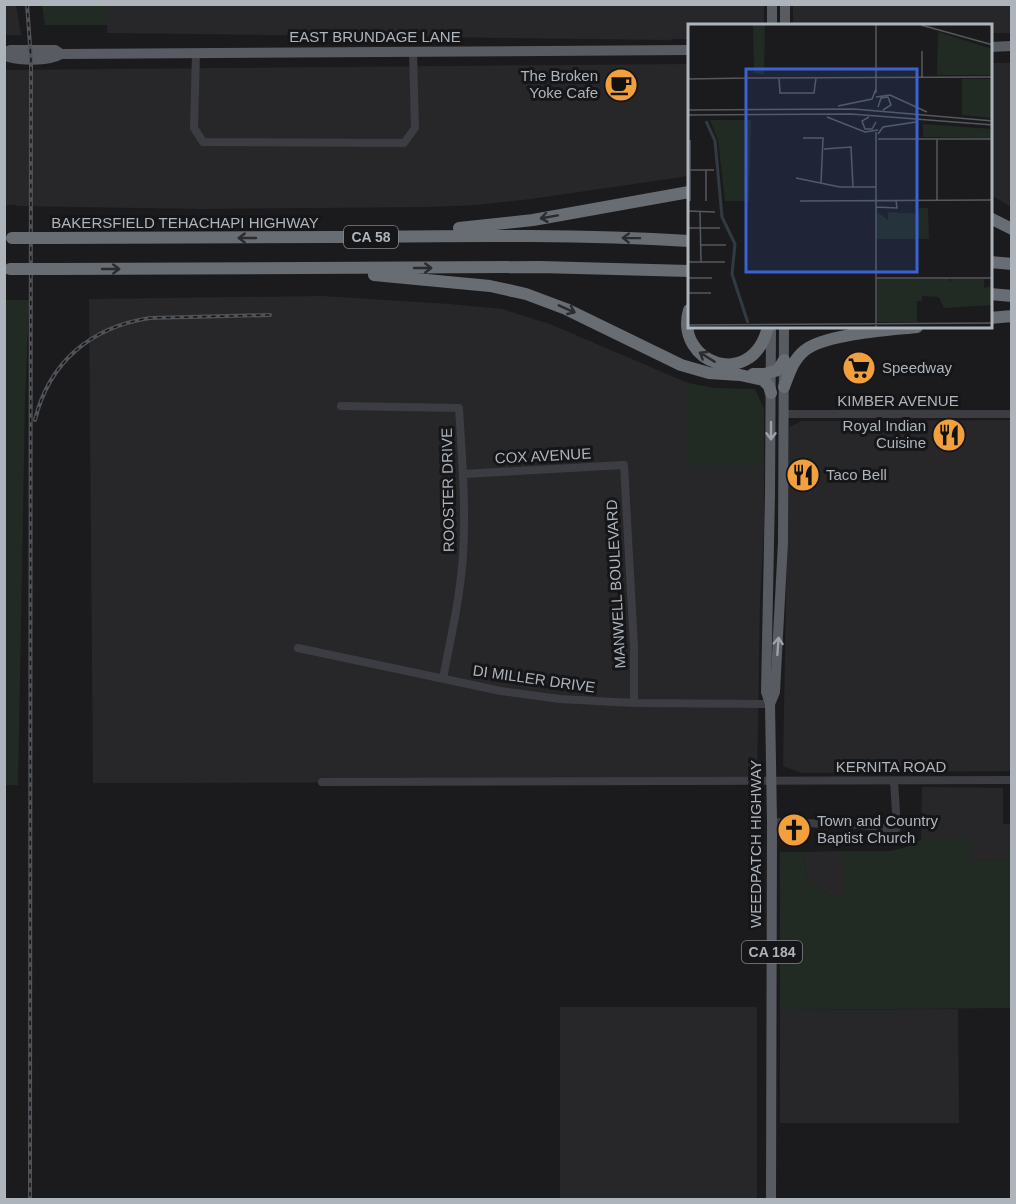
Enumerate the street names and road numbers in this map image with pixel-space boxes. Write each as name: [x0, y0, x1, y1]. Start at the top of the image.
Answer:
street label: EAST BRUNDAGE LANE: [289, 28, 461, 45]
street label: BAKERSFIELD TEHACHAPI HIGHWAY: [51, 214, 319, 231]
road number: CA 58: [344, 226, 398, 248]
street label: KIMBER AVENUE: [837, 392, 959, 409]
street label: ROOSTER DRIVE: [438, 428, 457, 552]
street label: COX AVENUE: [494, 444, 592, 467]
street label: MANWELL BOULEVARD: [603, 499, 628, 669]
street label: DI MILLER DRIVE: [472, 662, 596, 696]
street label: KERNITA ROAD: [836, 758, 946, 775]
street label: WEEDPATCH HIGHWAY: [747, 760, 764, 928]
road number: CA 184: [742, 941, 802, 963]

